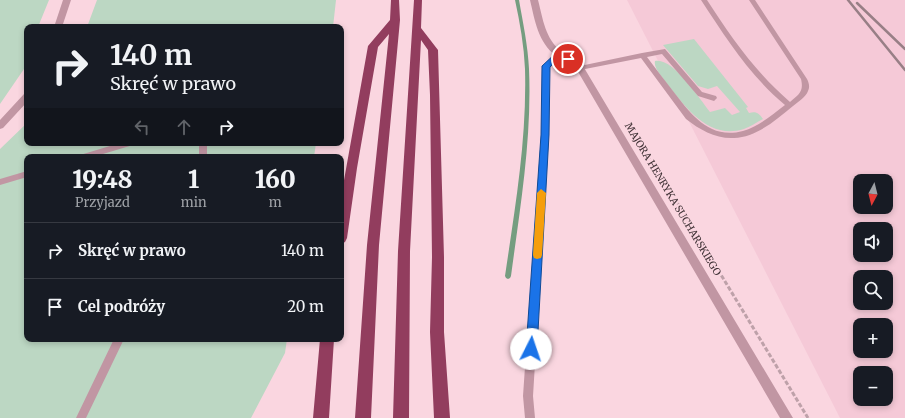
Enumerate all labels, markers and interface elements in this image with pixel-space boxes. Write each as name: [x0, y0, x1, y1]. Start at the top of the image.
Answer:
text: 140 m: [110, 37, 192, 73]
icon: right: [44, 40, 96, 92]
pin: [551, 42, 585, 76]
icon: arrive: [557, 48, 579, 70]
text: Skręć w prawo: [110, 72, 236, 95]
icon: left: [131, 116, 153, 138]
icon: ahead: [173, 116, 195, 138]
icon: right: [215, 116, 237, 138]
street label: MAJORA HENRYKA SUCHARSKIEGO: [622, 120, 724, 278]
text: 19:48: [72, 164, 133, 195]
text: 1: [188, 164, 199, 195]
text: 160: [255, 164, 296, 195]
north arrow: [853, 174, 893, 214]
map controls: [853, 174, 893, 406]
text: Przyjazd: [75, 194, 130, 211]
text: min: [181, 194, 207, 211]
text: m: [269, 194, 282, 211]
button: sound: [853, 222, 893, 262]
icon: right: [44, 240, 66, 262]
text: Skręć w prawo: [78, 241, 186, 260]
text: 140 m: [281, 241, 324, 260]
button: search: [853, 270, 893, 310]
icon: arrive: [44, 296, 66, 318]
text: Cel podróży: [78, 297, 165, 316]
text: 20 m: [287, 297, 324, 316]
button: +: [853, 318, 893, 358]
position arrow: [510, 328, 552, 370]
button: −: [853, 366, 893, 406]

